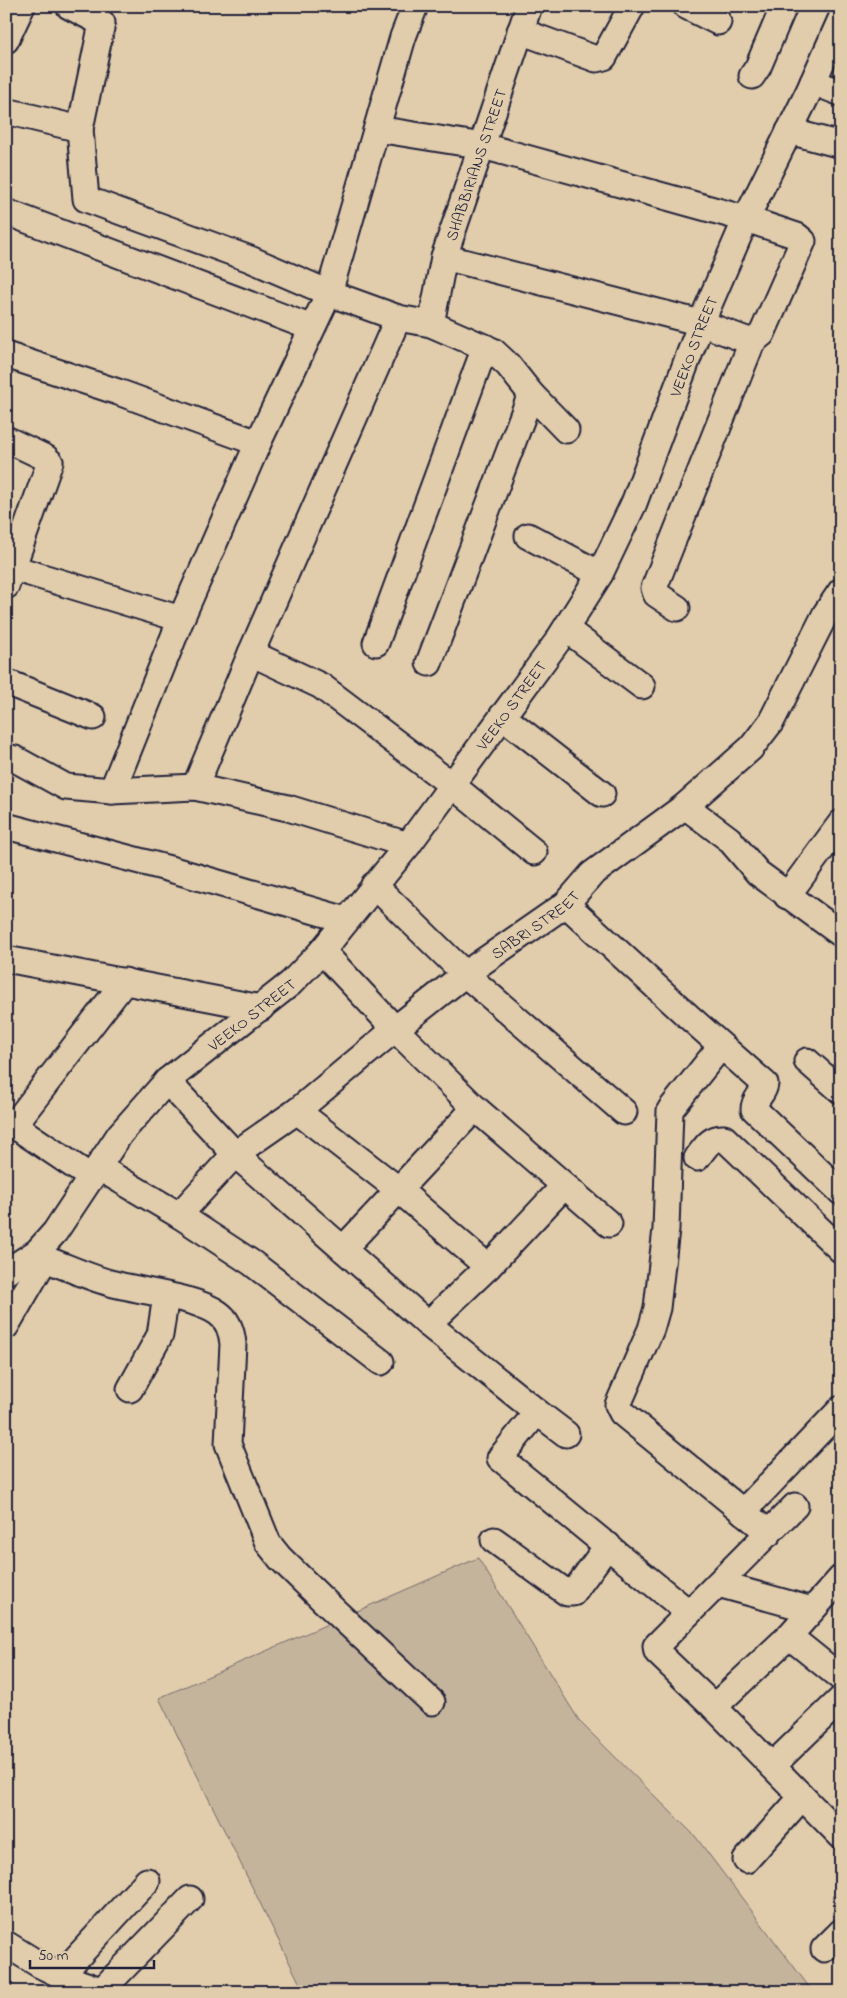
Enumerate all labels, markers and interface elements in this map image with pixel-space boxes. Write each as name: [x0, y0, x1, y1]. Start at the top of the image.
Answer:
street label: SHABBIRIANS STREET: [440, 86, 514, 244]
street label: VEEKO STREET: [664, 293, 725, 401]
street label: VEEKO STREET: [471, 656, 553, 757]
street label: SABRI STREET: [487, 886, 587, 966]
street label: VEEKO STREET: [203, 973, 302, 1059]
scale bar: [30, 1938, 154, 1970]
text: 50 m: [38, 1945, 69, 1967]

